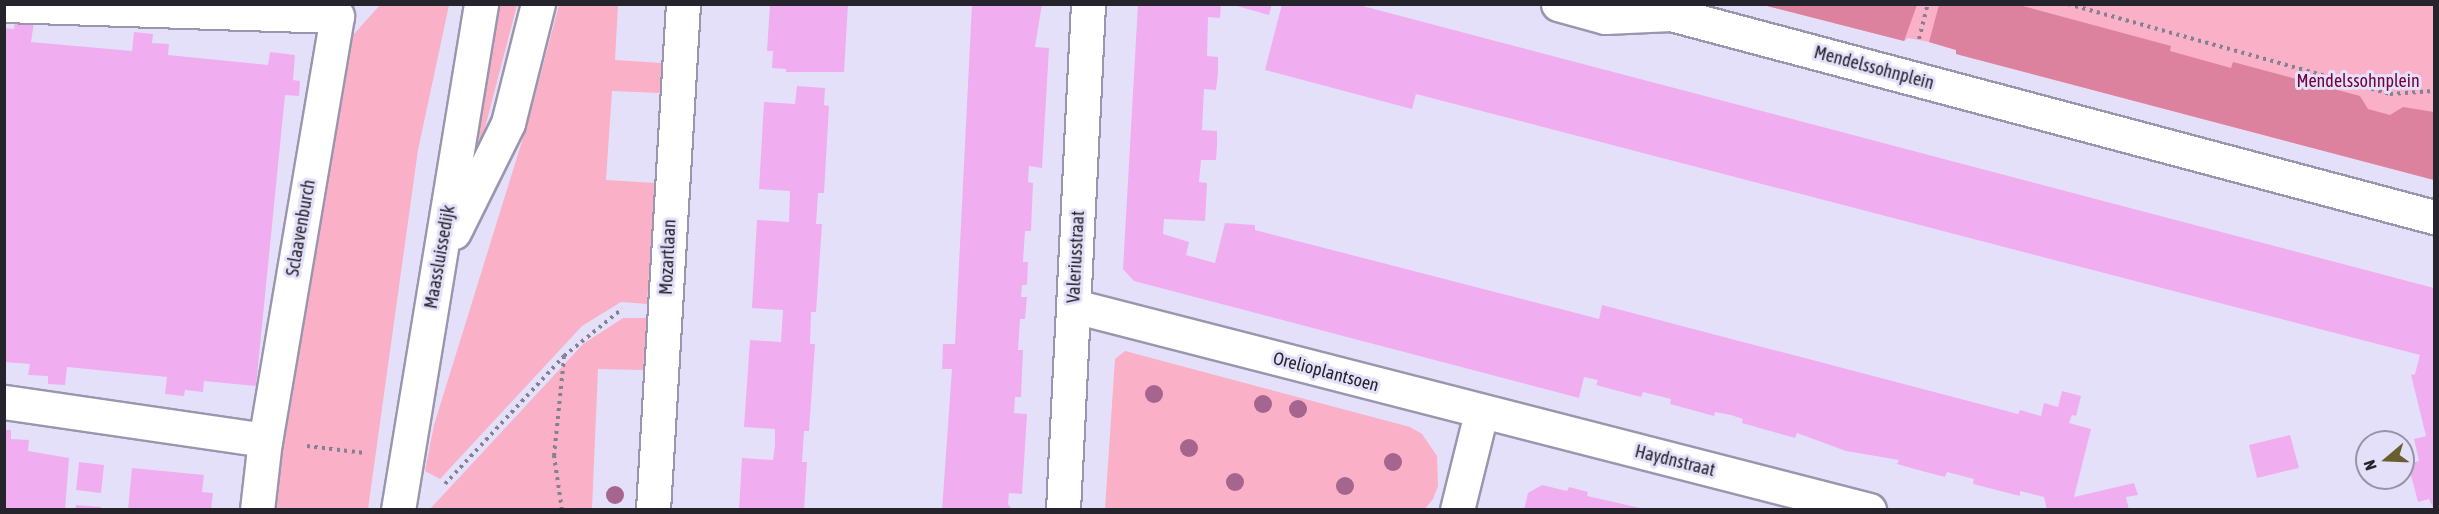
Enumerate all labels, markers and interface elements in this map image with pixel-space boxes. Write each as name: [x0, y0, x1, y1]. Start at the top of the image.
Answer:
street label: Mendelssohnplein: [1812, 42, 1936, 94]
park label: Mendelssohnplein: [2296, 70, 2420, 92]
street label: Sclaavenburch: [282, 178, 320, 278]
street label: Maassluissedijk: [420, 204, 460, 310]
street label: Valeriusstraat: [1063, 210, 1089, 304]
street label: Mozartlaan: [655, 219, 681, 295]
street label: Orelioplantsoen: [1271, 348, 1381, 396]
north arrow: [2355, 430, 2415, 490]
street label: Haydnstraat: [1633, 441, 1717, 481]
text: N: [2360, 458, 2380, 473]

